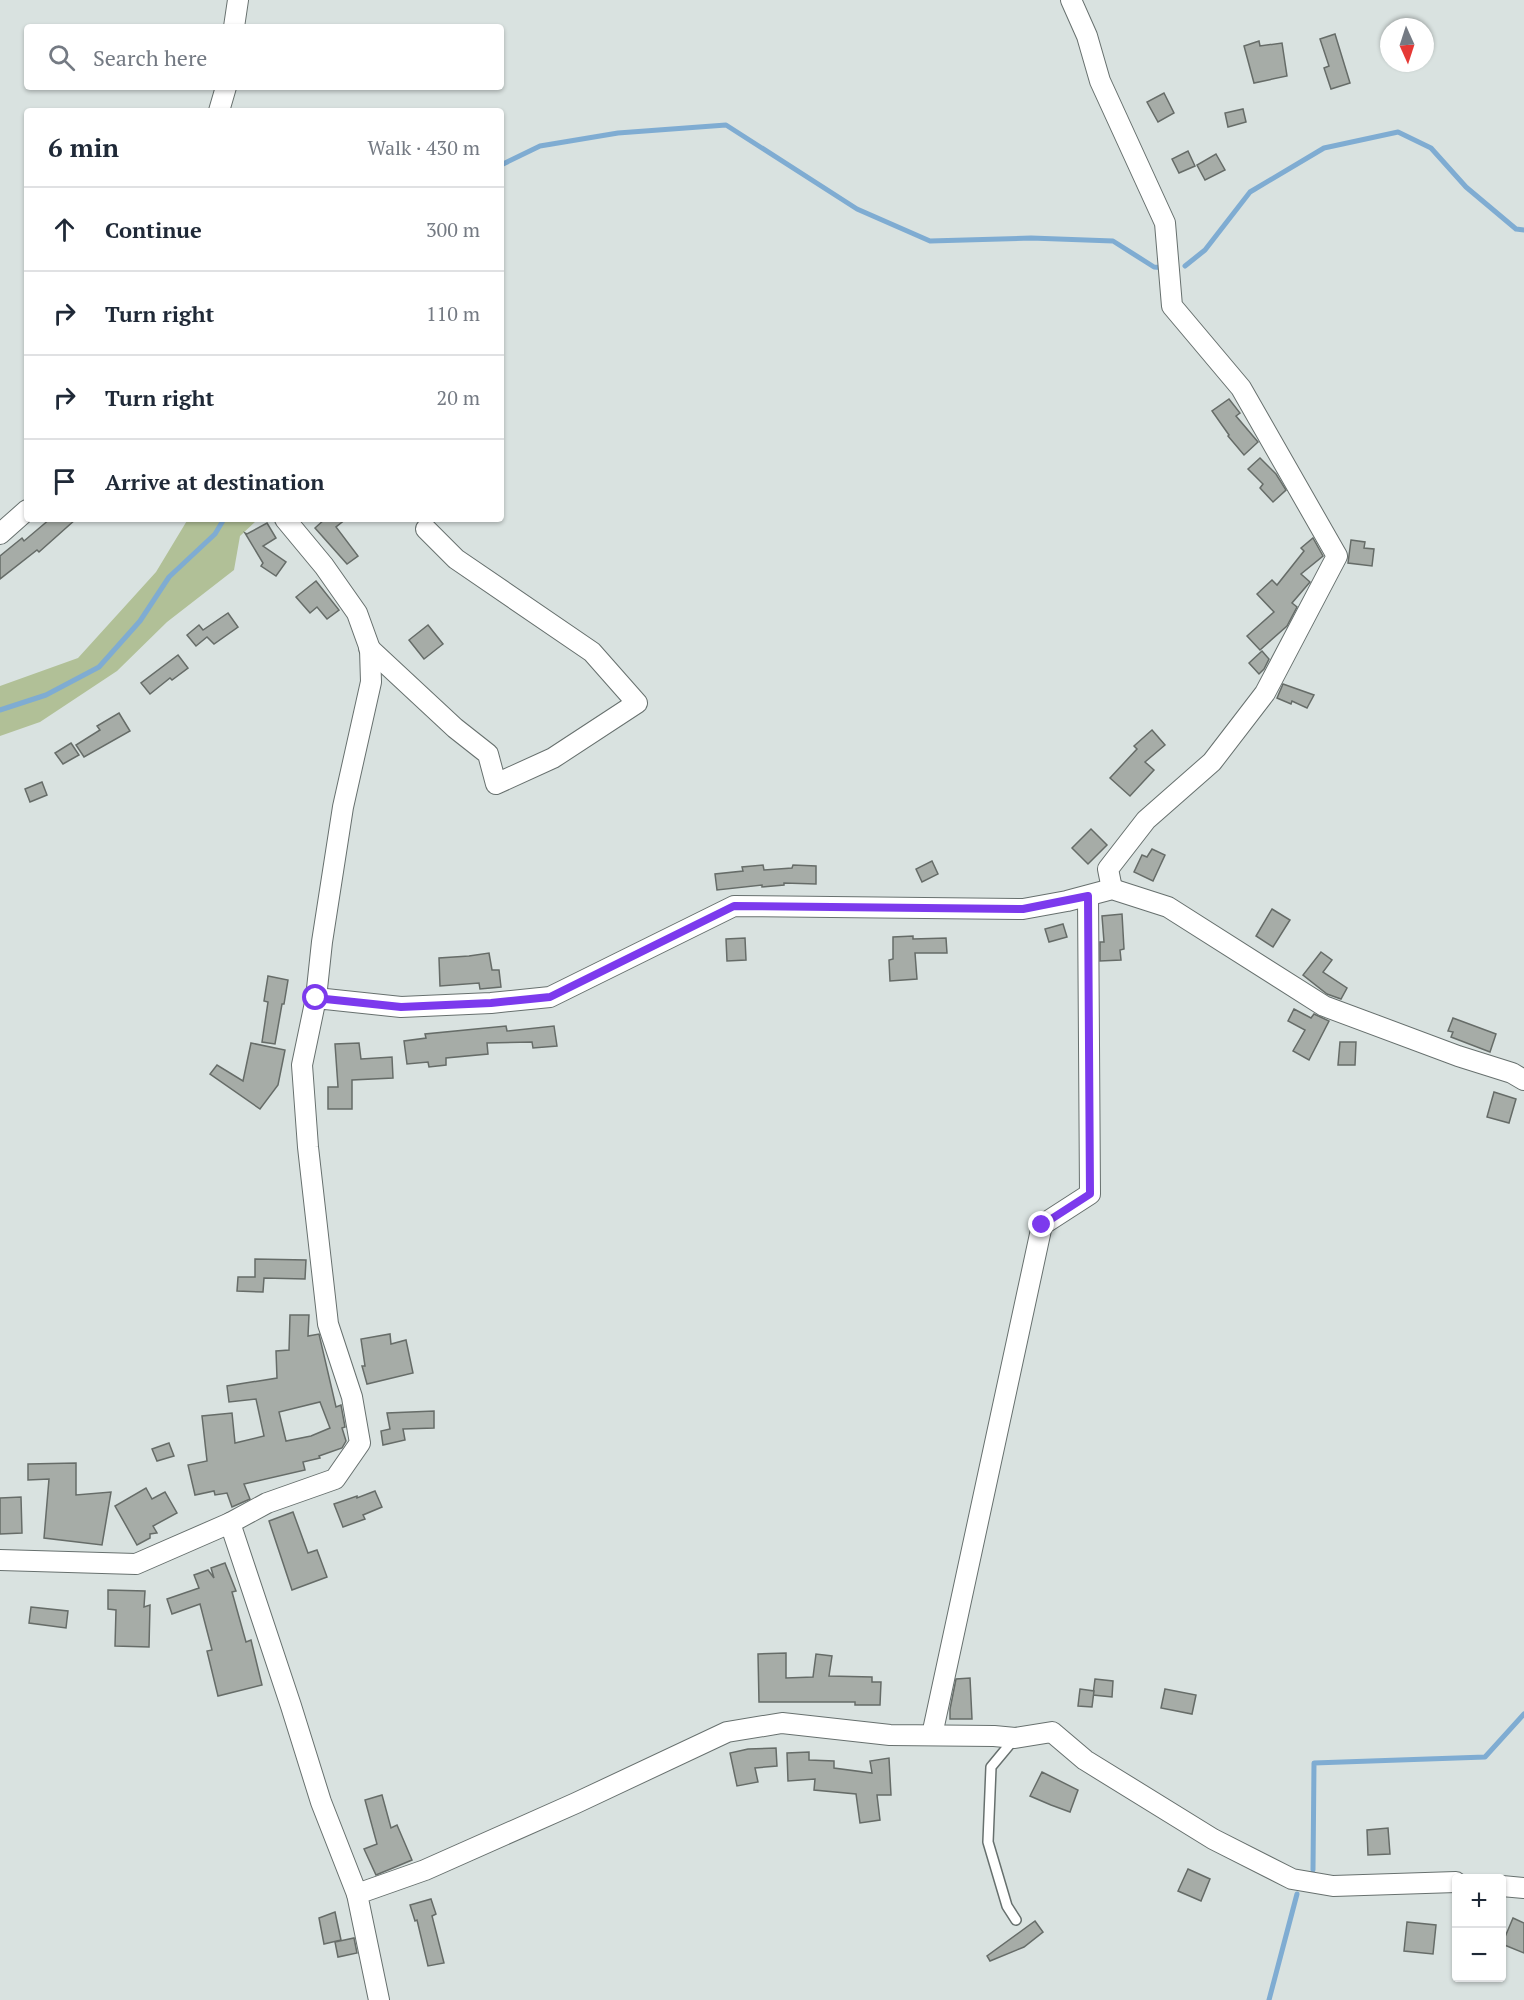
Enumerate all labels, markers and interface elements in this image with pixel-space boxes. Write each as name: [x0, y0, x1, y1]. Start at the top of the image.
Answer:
north arrow: [1380, 18, 1434, 72]
search box: [24, 24, 504, 90]
icon: search: [45, 41, 78, 74]
text: Search here: [93, 43, 207, 72]
text: 6 min: [48, 130, 119, 164]
text: Walk · 430 m: [368, 134, 480, 161]
icon: ahead: [48, 213, 81, 246]
text: Continue: [105, 215, 202, 244]
text: 300 m: [426, 216, 480, 243]
icon: right: [48, 297, 81, 330]
text: Turn right: [105, 299, 214, 328]
text: 110 m: [426, 300, 480, 327]
icon: right: [48, 381, 81, 414]
text: Turn right: [105, 383, 214, 412]
text: 20 m: [437, 384, 480, 411]
icon: arrive: [48, 465, 81, 498]
text: Arrive at destination: [105, 467, 324, 496]
route start: [302, 984, 328, 1010]
route end: [1028, 1211, 1054, 1237]
map controls: [1452, 1874, 1506, 1982]
button: +: [1452, 1874, 1506, 1928]
button: −: [1452, 1928, 1506, 1982]

